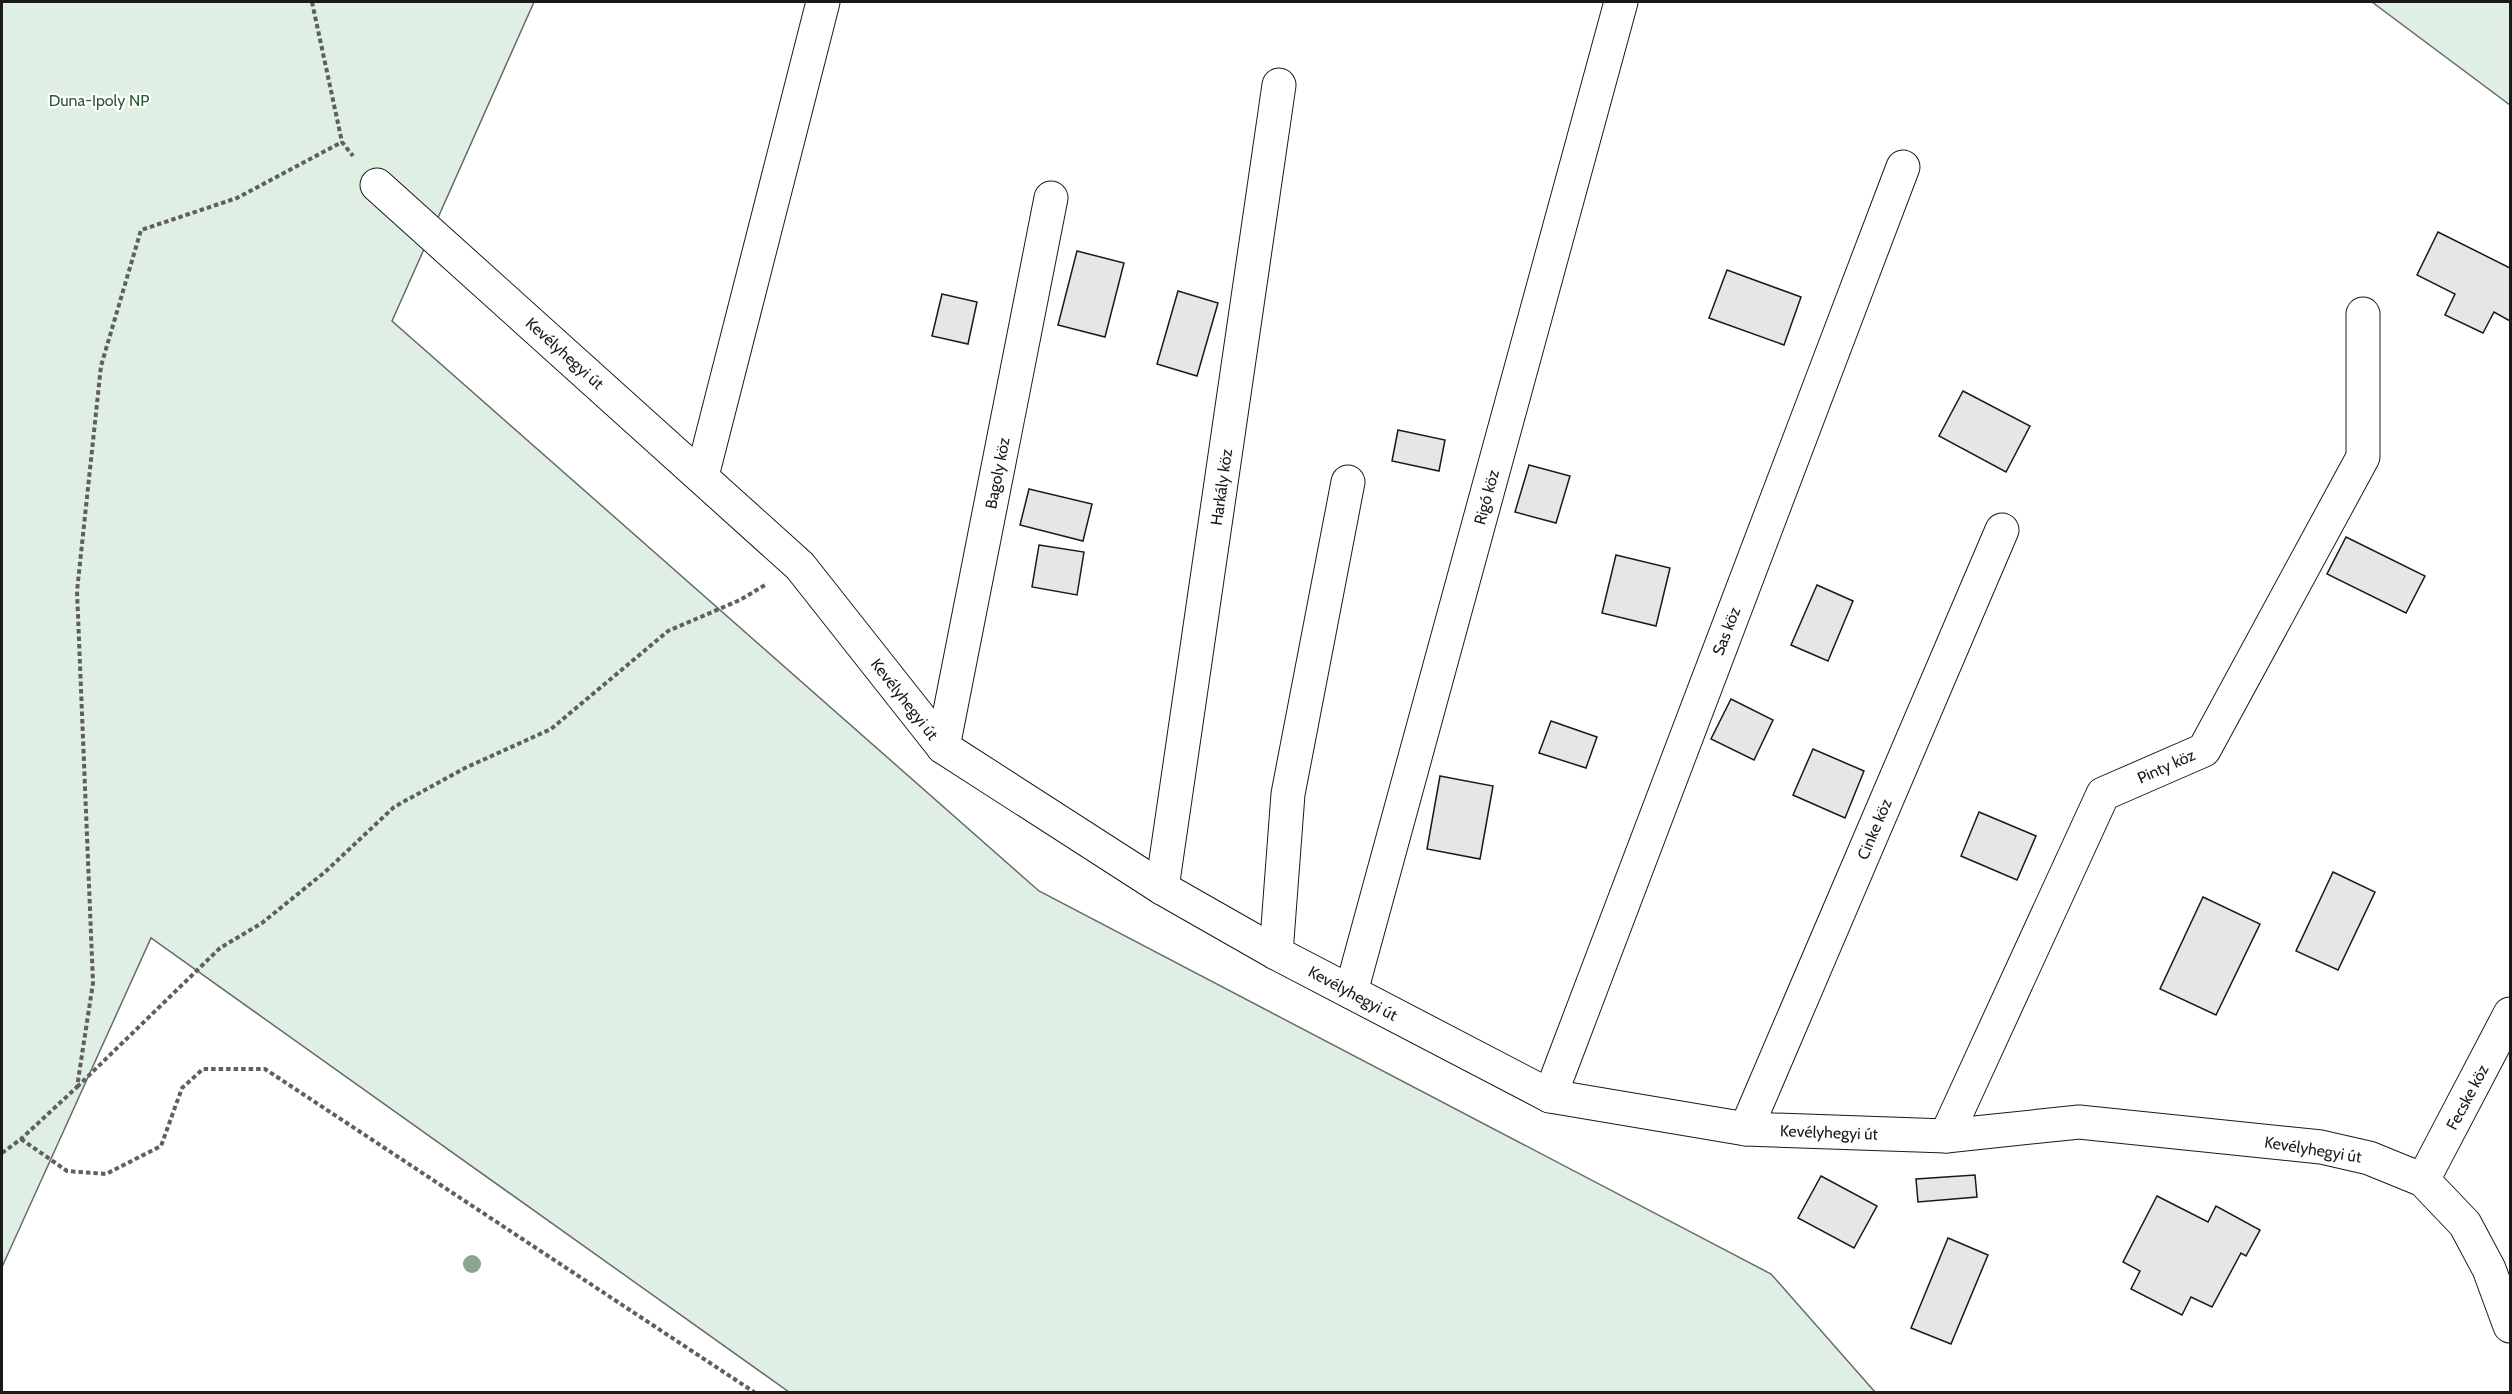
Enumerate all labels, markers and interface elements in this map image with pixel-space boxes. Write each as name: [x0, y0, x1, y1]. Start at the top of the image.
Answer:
park label: Duna-Ipoly NP: [49, 91, 149, 110]
street label: Kevélyhegyi út: [522, 314, 608, 394]
street label: Bagoly köz: [981, 435, 1014, 510]
street label: Harkály köz: [1207, 447, 1236, 527]
street label: Rigó köz: [1470, 467, 1503, 527]
street label: Sas köz: [1709, 604, 1745, 658]
street label: Kevélyhegyi út: [867, 655, 943, 744]
street label: Pinty köz: [2134, 745, 2199, 788]
street label: Cinke köz: [1853, 795, 1896, 863]
street label: Kevélyhegyi út: [1305, 962, 1401, 1025]
street label: Fecske köz: [2442, 1061, 2493, 1133]
street label: Kevélyhegyi út: [1780, 1121, 1879, 1144]
street label: Kevélyhegyi út: [2263, 1132, 2363, 1167]

